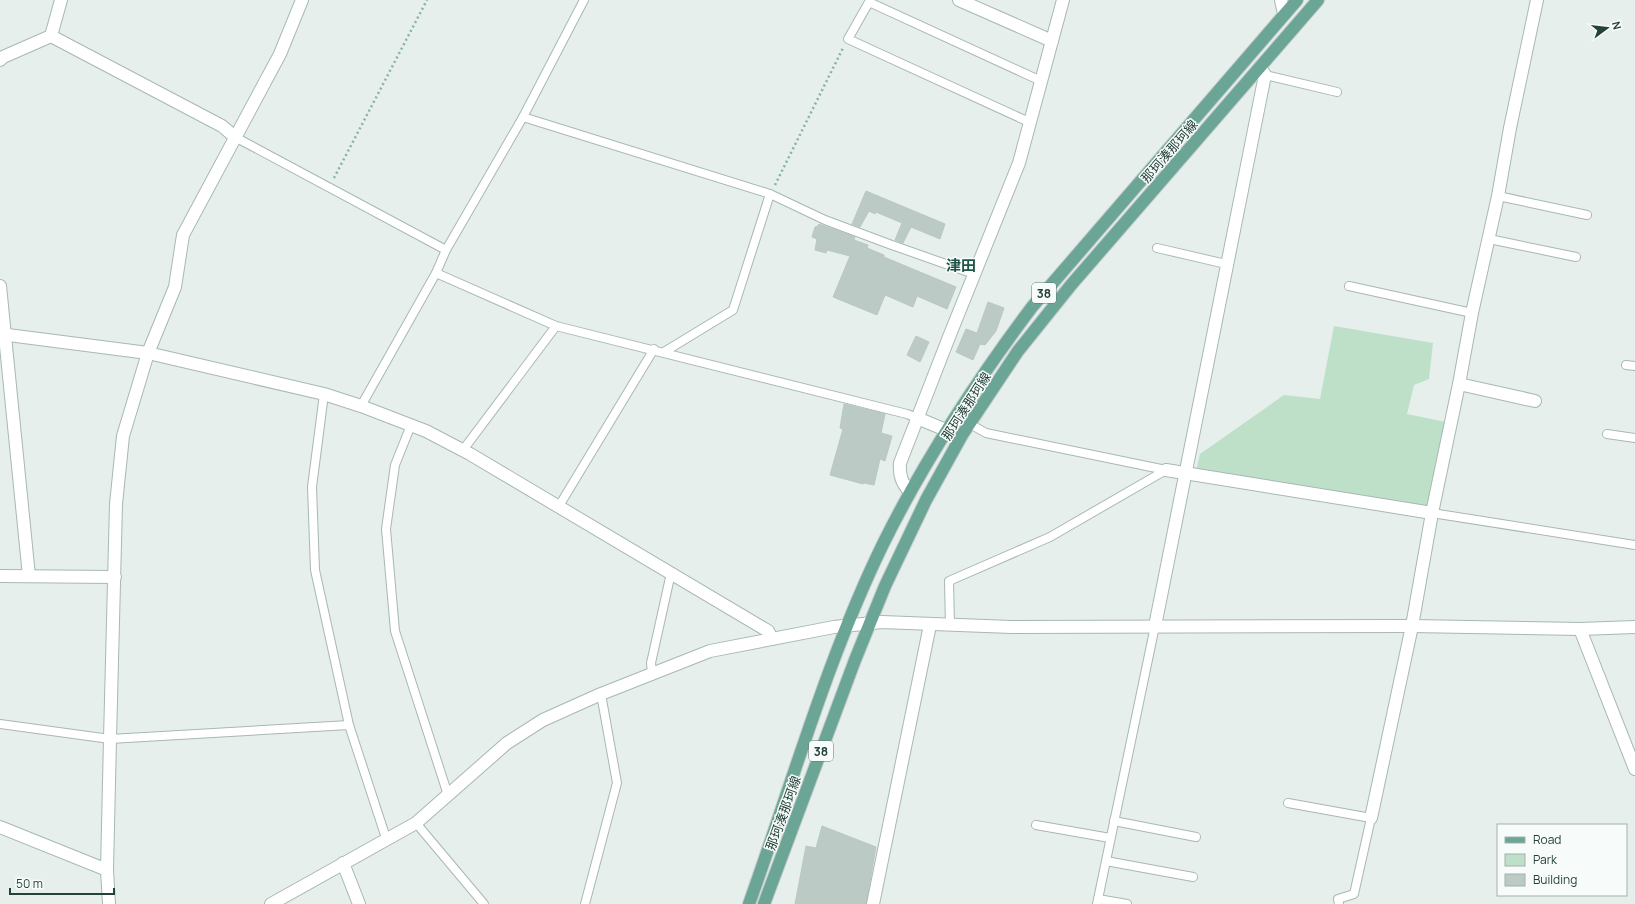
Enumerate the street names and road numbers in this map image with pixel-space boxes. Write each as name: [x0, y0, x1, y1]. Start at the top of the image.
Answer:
street label: 那珂湊那珂線: [1137, 116, 1201, 186]
road number: 38: [1032, 283, 1056, 303]
street label: 那珂湊那珂線: [937, 368, 995, 444]
road number: 38: [809, 741, 833, 761]
street label: 那珂湊那珂線: [761, 773, 805, 853]

